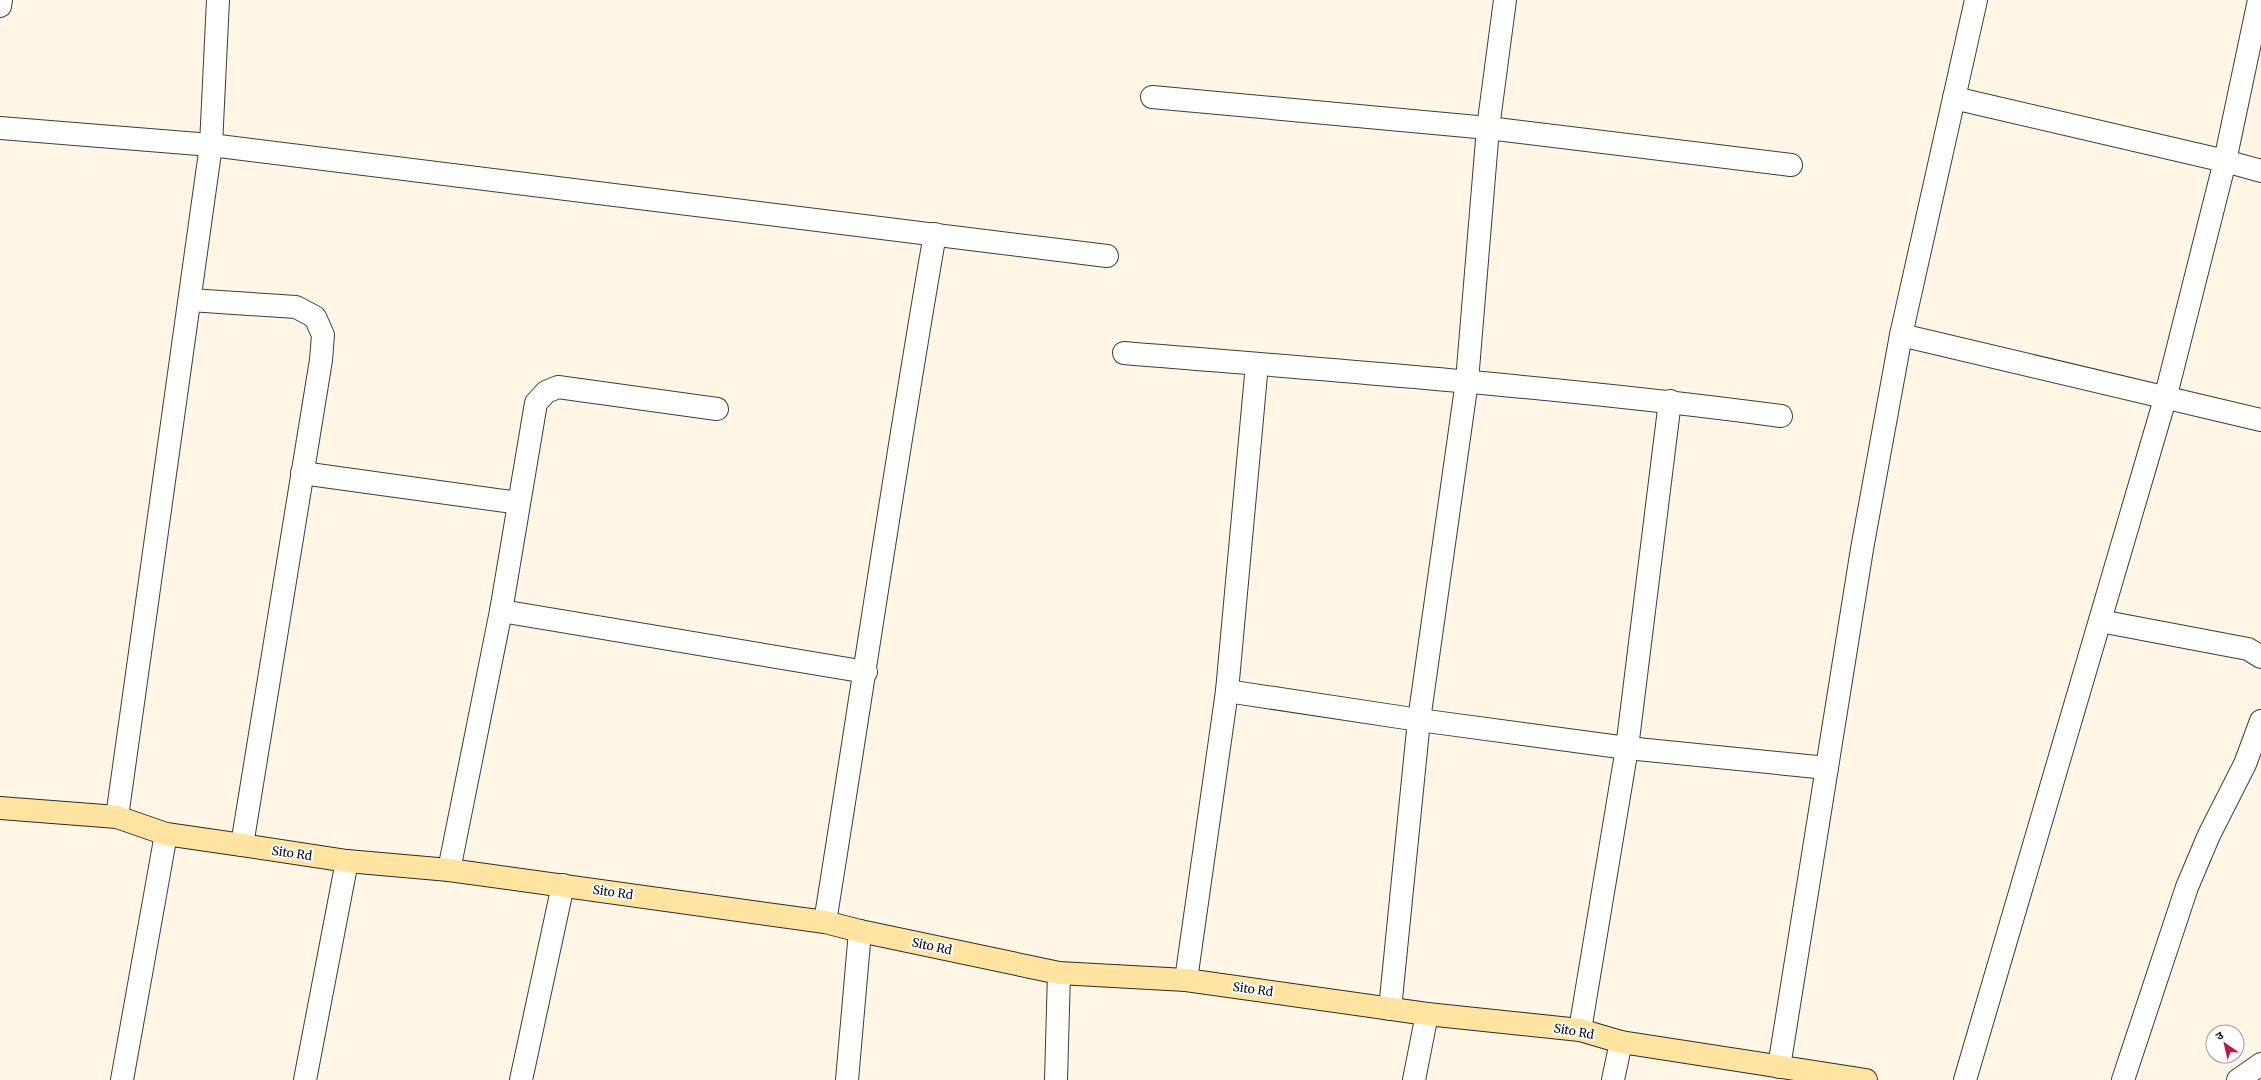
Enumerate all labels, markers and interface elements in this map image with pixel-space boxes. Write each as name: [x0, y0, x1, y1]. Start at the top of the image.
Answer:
street label: Sito Rd: [271, 843, 313, 863]
street label: Sito Rd: [592, 882, 634, 902]
street label: Sito Rd: [911, 934, 953, 958]
street label: Sito Rd: [1232, 979, 1274, 999]
street label: Sito Rd: [1553, 1020, 1595, 1042]
north arrow: [2205, 1024, 2245, 1064]
text: उ: [2213, 1028, 2226, 1043]

